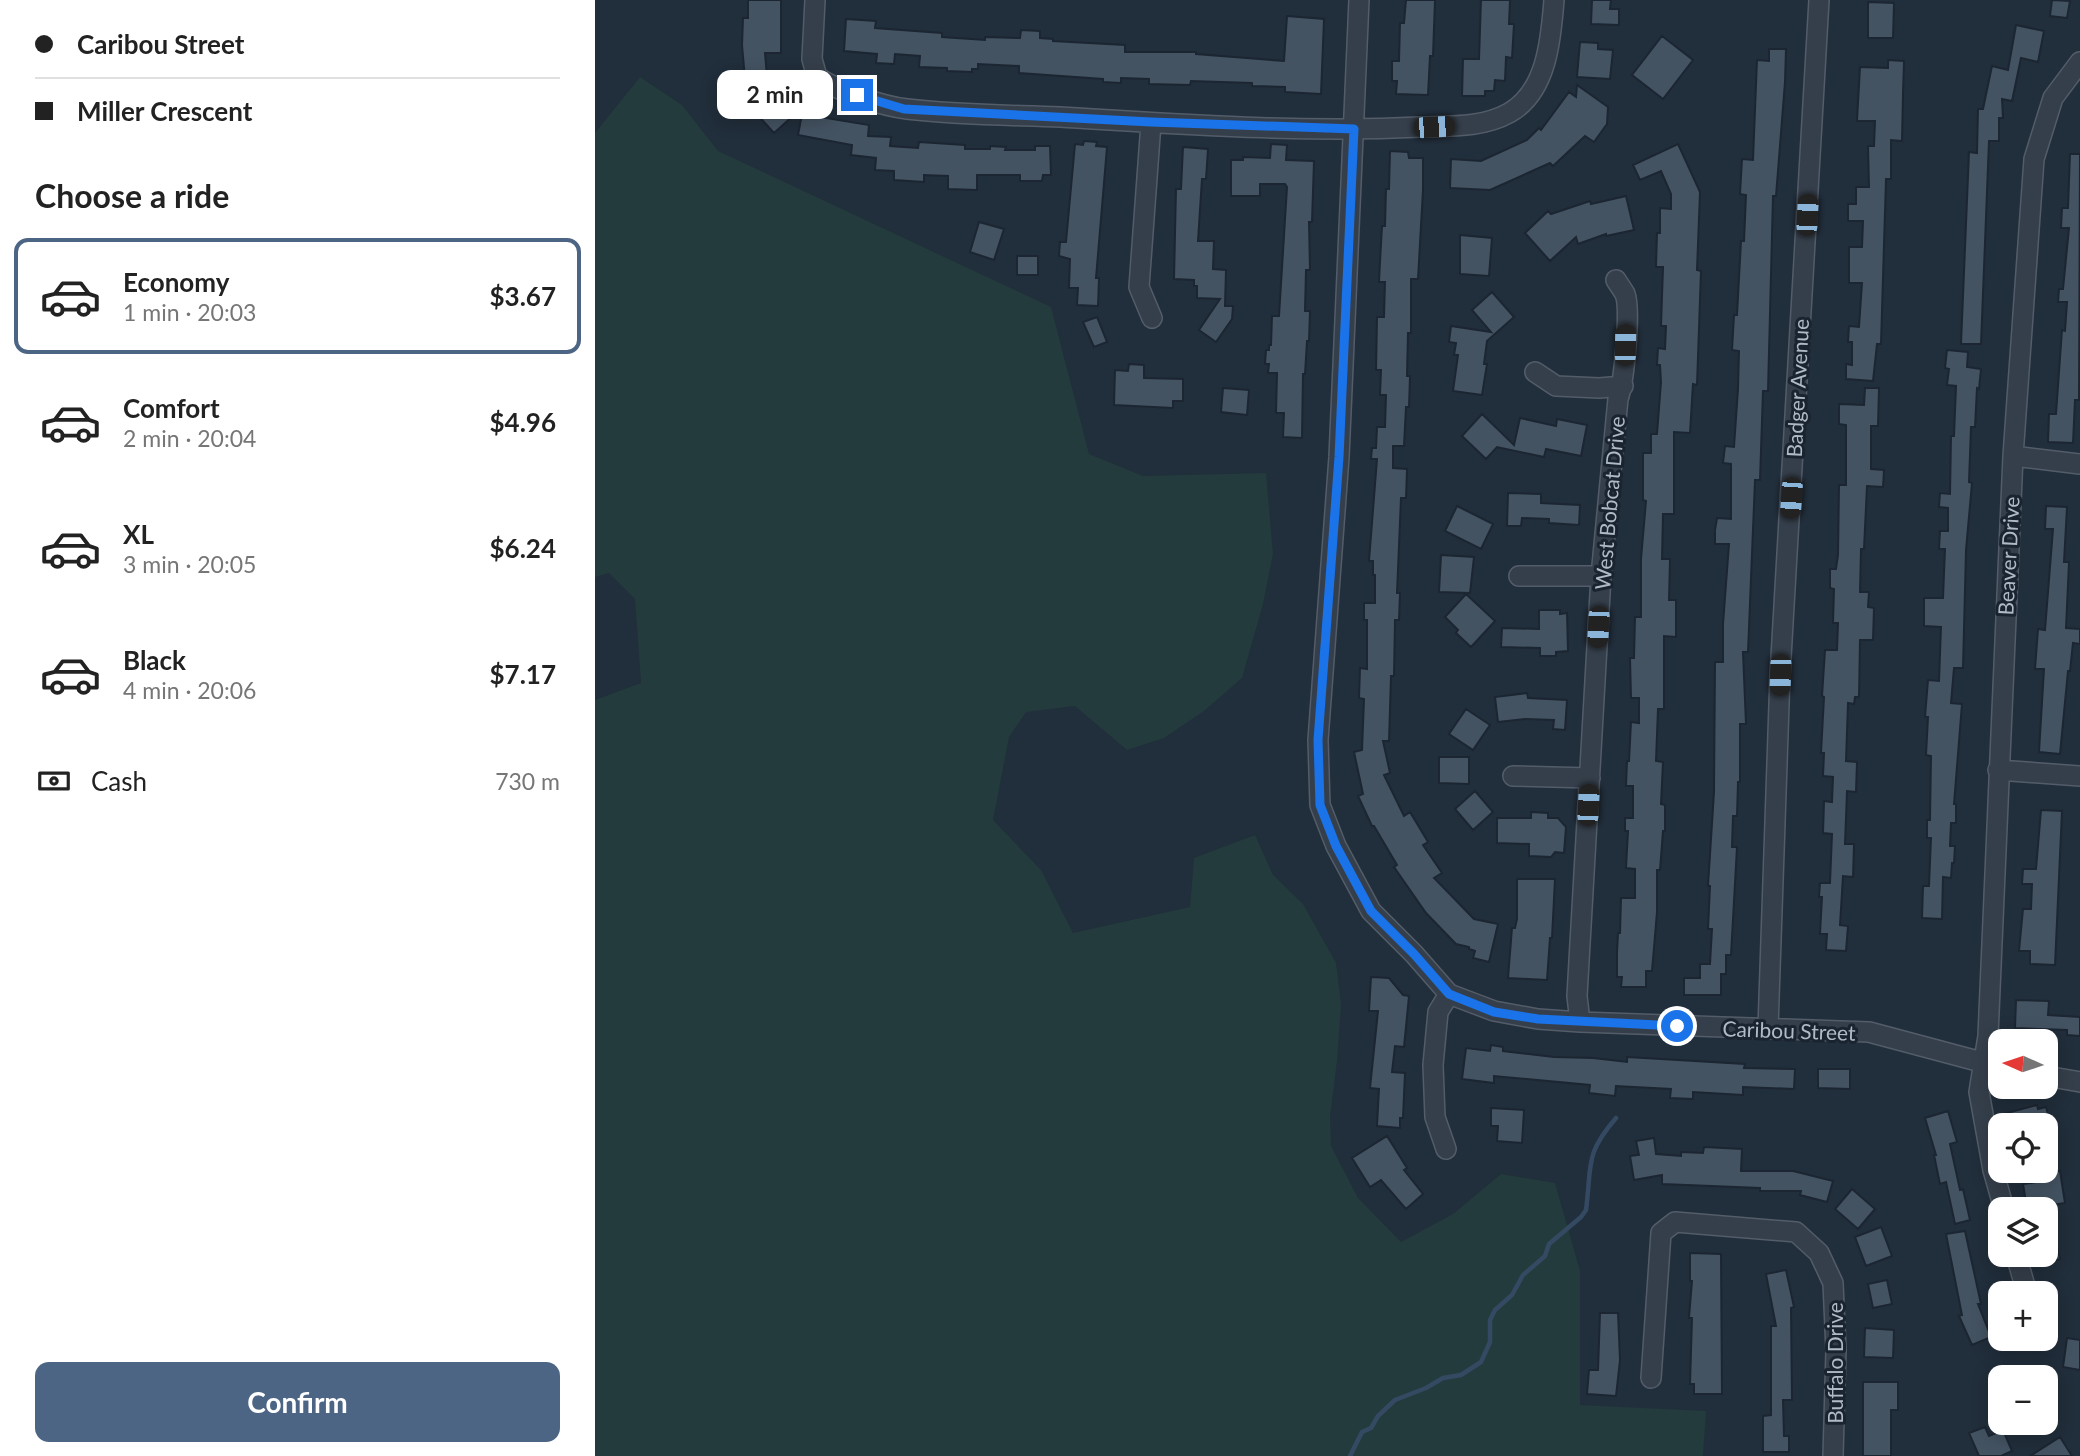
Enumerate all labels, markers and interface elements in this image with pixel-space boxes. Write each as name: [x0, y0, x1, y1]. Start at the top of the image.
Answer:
text: Caribou Street: [77, 28, 244, 60]
callout: 2 min: [717, 70, 833, 119]
route end: [841, 79, 873, 111]
text: 2 min: [746, 80, 804, 108]
text: Miller Crescent: [77, 95, 252, 127]
car: [1413, 115, 1456, 139]
text: Choose a ride: [35, 176, 229, 215]
car: [1796, 193, 1819, 237]
icon: car: [39, 265, 102, 328]
text: Economy: [123, 266, 229, 298]
text: $3.67: [490, 280, 556, 312]
text: 1 min · 20:03: [123, 298, 256, 326]
street label: Badger Avenue: [1781, 318, 1813, 458]
car: [1615, 324, 1636, 366]
icon: car: [39, 391, 102, 454]
text: Comfort: [123, 392, 220, 424]
text: $4.96: [490, 406, 556, 438]
street label: West Bobcat Drive: [1589, 415, 1629, 591]
text: 2 min · 20:04: [123, 424, 256, 452]
car: [1780, 476, 1803, 520]
street label: Beaver Drive: [1992, 496, 2024, 616]
icon: car: [39, 517, 102, 580]
text: XL: [123, 518, 154, 550]
text: $6.24: [490, 532, 556, 564]
text: 3 min · 20:05: [123, 550, 256, 578]
car: [1587, 605, 1610, 649]
icon: car: [39, 643, 102, 706]
text: Black: [123, 644, 186, 676]
car: [1769, 654, 1792, 696]
text: $7.17: [490, 658, 556, 690]
text: 4 min · 20:06: [123, 676, 256, 704]
icon: cash: [35, 762, 73, 800]
text: Cash: [91, 765, 147, 797]
text: 730 m: [495, 767, 560, 795]
car: [1577, 783, 1600, 827]
route start: [1661, 1010, 1693, 1042]
street label: Caribou Street: [1722, 1015, 1856, 1045]
north arrow: [1988, 1029, 2058, 1099]
map controls: [1988, 1029, 2058, 1435]
button: locate: [1988, 1113, 2058, 1183]
button: layers: [1988, 1197, 2058, 1267]
button: +: [1988, 1281, 2058, 1351]
street label: Buffalo Drive: [1822, 1302, 1847, 1424]
button: Confirm: [35, 1362, 560, 1442]
button: −: [1988, 1365, 2058, 1435]

